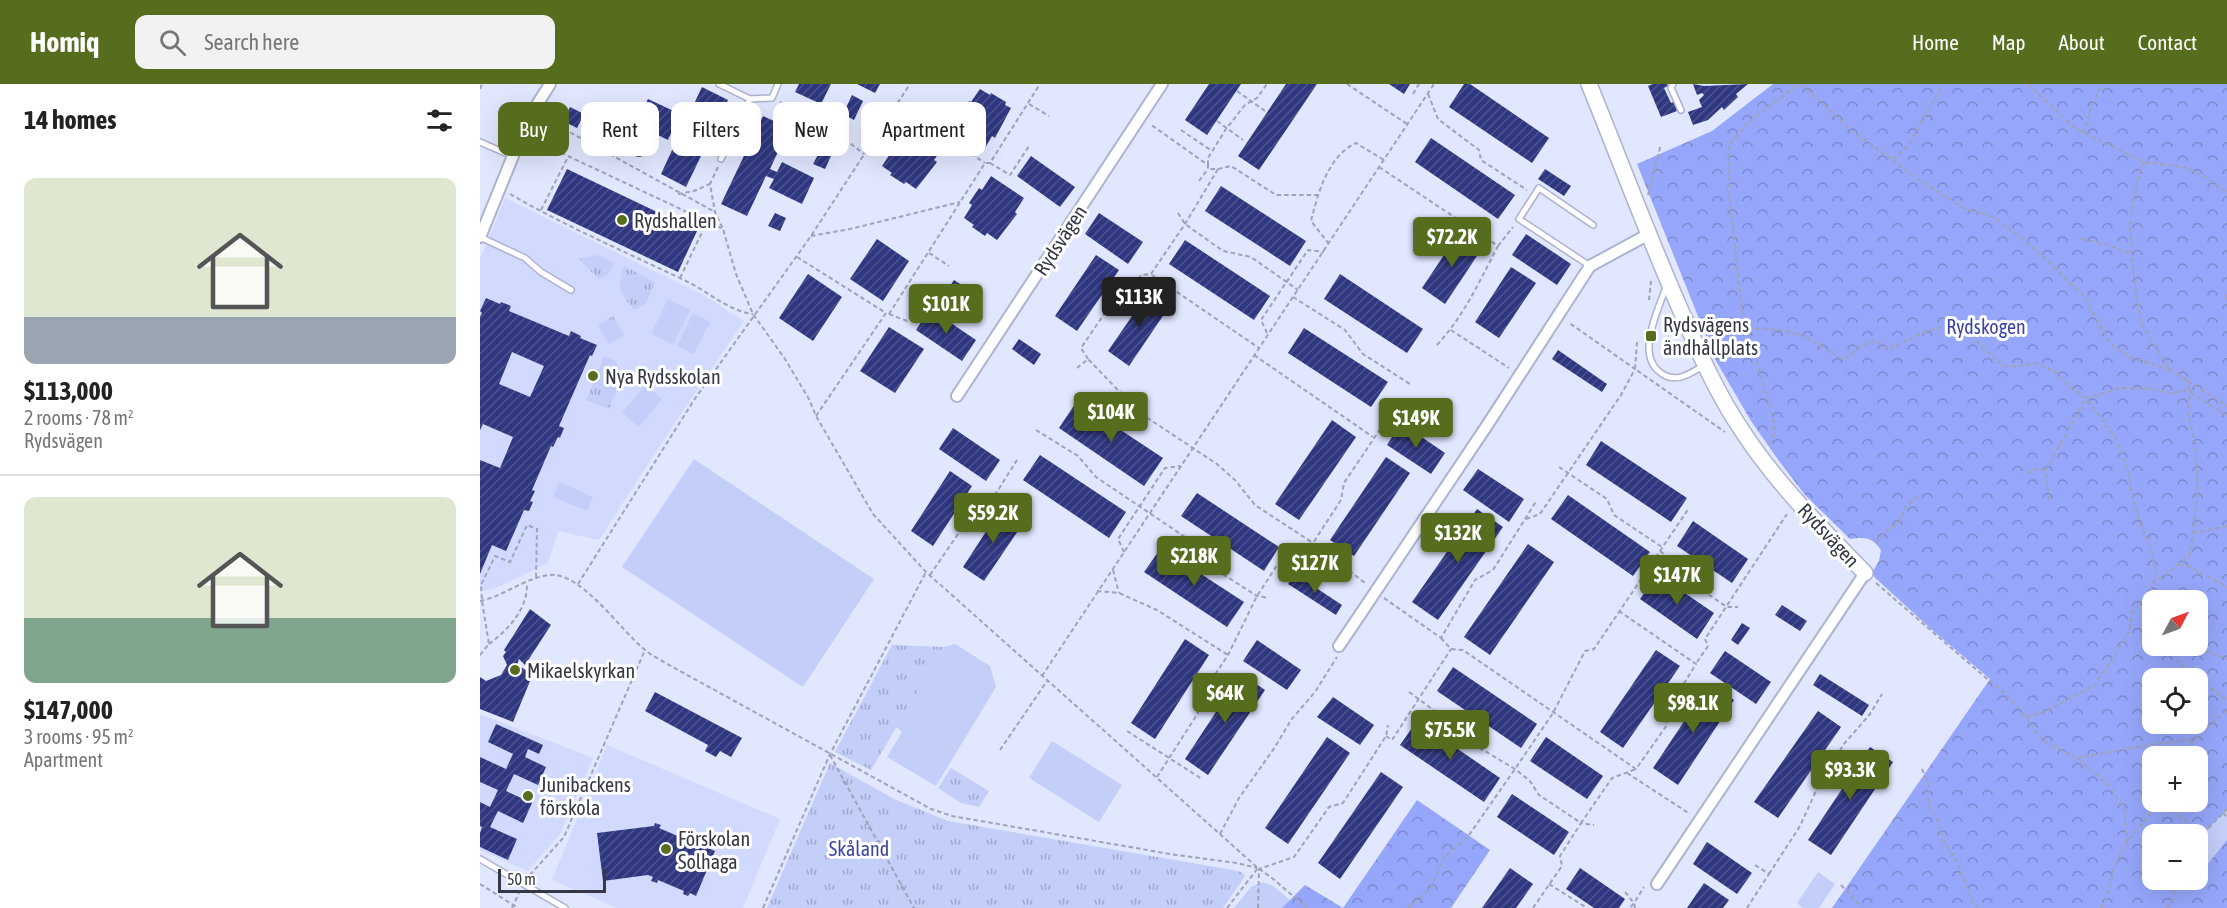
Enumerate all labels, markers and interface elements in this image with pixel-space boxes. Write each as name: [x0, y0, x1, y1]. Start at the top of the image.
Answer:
search box: [135, 15, 555, 69]
text: Homiq: [30, 26, 99, 58]
icon: search: [156, 26, 189, 59]
text: Search here: [204, 29, 299, 55]
text: Home: [1912, 30, 1959, 54]
text: Map: [1992, 30, 2026, 54]
text: About: [2059, 30, 2105, 54]
text: Contact: [2138, 30, 2197, 54]
chip: Buy: [498, 102, 569, 156]
chip: Rent: [581, 102, 659, 156]
chip: Filters: [671, 102, 761, 156]
chip: New: [773, 102, 849, 156]
chip: Apartment: [861, 102, 986, 156]
icon: filters: [423, 104, 456, 137]
text: 14 homes: [24, 105, 117, 135]
street label: Rydsvägen: [1029, 201, 1091, 279]
place label: Rydshallen: [634, 209, 717, 232]
marker: Rydshallen: [615, 213, 629, 227]
icon: home: [186, 217, 294, 325]
pin: $72.2K: [1403, 217, 1501, 268]
text: $72.2K: [1427, 225, 1477, 248]
pin: $113K: [1097, 277, 1181, 328]
pin: $101K: [904, 284, 988, 335]
text: $113K: [1116, 285, 1162, 308]
text: $101K: [923, 292, 969, 315]
place label: Rydsvägens ändhållplats: [1663, 313, 1758, 359]
park label: Rydskogen: [1946, 315, 2026, 338]
marker: Rydsvägens ändhållplats: [1644, 329, 1658, 343]
place label: Nya Rydsskolan: [605, 365, 721, 388]
marker: Nya Rydsskolan: [586, 369, 600, 383]
text: $113,000: [24, 376, 113, 406]
pin: $104K: [1069, 392, 1153, 443]
pin: $149K: [1374, 398, 1458, 449]
text: $104K: [1088, 400, 1134, 423]
text: 2 rooms · 78 m²: [24, 406, 134, 429]
text: $149K: [1393, 406, 1439, 429]
text: Rydsvägen: [24, 429, 103, 452]
pin: $59.2K: [944, 493, 1042, 544]
street label: Rydsvägen: [1794, 498, 1864, 572]
text: $59.2K: [968, 501, 1018, 524]
pin: $132K: [1416, 513, 1500, 564]
text: $132K: [1435, 521, 1481, 544]
icon: home: [186, 536, 294, 644]
pin: $218K: [1152, 536, 1236, 587]
pin: $127K: [1273, 543, 1357, 594]
text: $218K: [1171, 544, 1217, 567]
text: $127K: [1292, 551, 1338, 574]
pin: $147K: [1635, 555, 1719, 606]
text: $147K: [1654, 563, 1700, 586]
north arrow: [2142, 590, 2208, 656]
map controls: [2142, 590, 2208, 890]
place label: Mikaelskyrkan: [527, 659, 635, 682]
marker: Mikaelskyrkan: [508, 663, 522, 677]
button: locate: [2142, 668, 2208, 734]
pin: $64K: [1189, 673, 1261, 724]
text: $64K: [1207, 681, 1244, 704]
pin: $98.1K: [1644, 683, 1742, 734]
text: $98.1K: [1668, 691, 1718, 714]
text: $147,000: [24, 695, 113, 725]
pin: $75.5K: [1401, 710, 1499, 761]
text: $75.5K: [1425, 718, 1475, 741]
text: 3 rooms · 95 m²: [24, 725, 134, 748]
button: +: [2142, 746, 2208, 812]
text: Apartment: [24, 748, 103, 771]
pin: $93.3K: [1801, 750, 1899, 801]
text: $93.3K: [1825, 758, 1875, 781]
place label: Junibackens förskola: [540, 773, 631, 819]
marker: Junibackens förskola: [521, 789, 535, 803]
button: −: [2142, 824, 2208, 890]
place label: Förskolan Solhaga: [678, 827, 750, 873]
park label: Skåland: [829, 837, 889, 860]
marker: Förskolan Solhaga: [659, 842, 673, 856]
scale bar: [498, 866, 606, 894]
text: 50 m: [507, 870, 536, 888]

